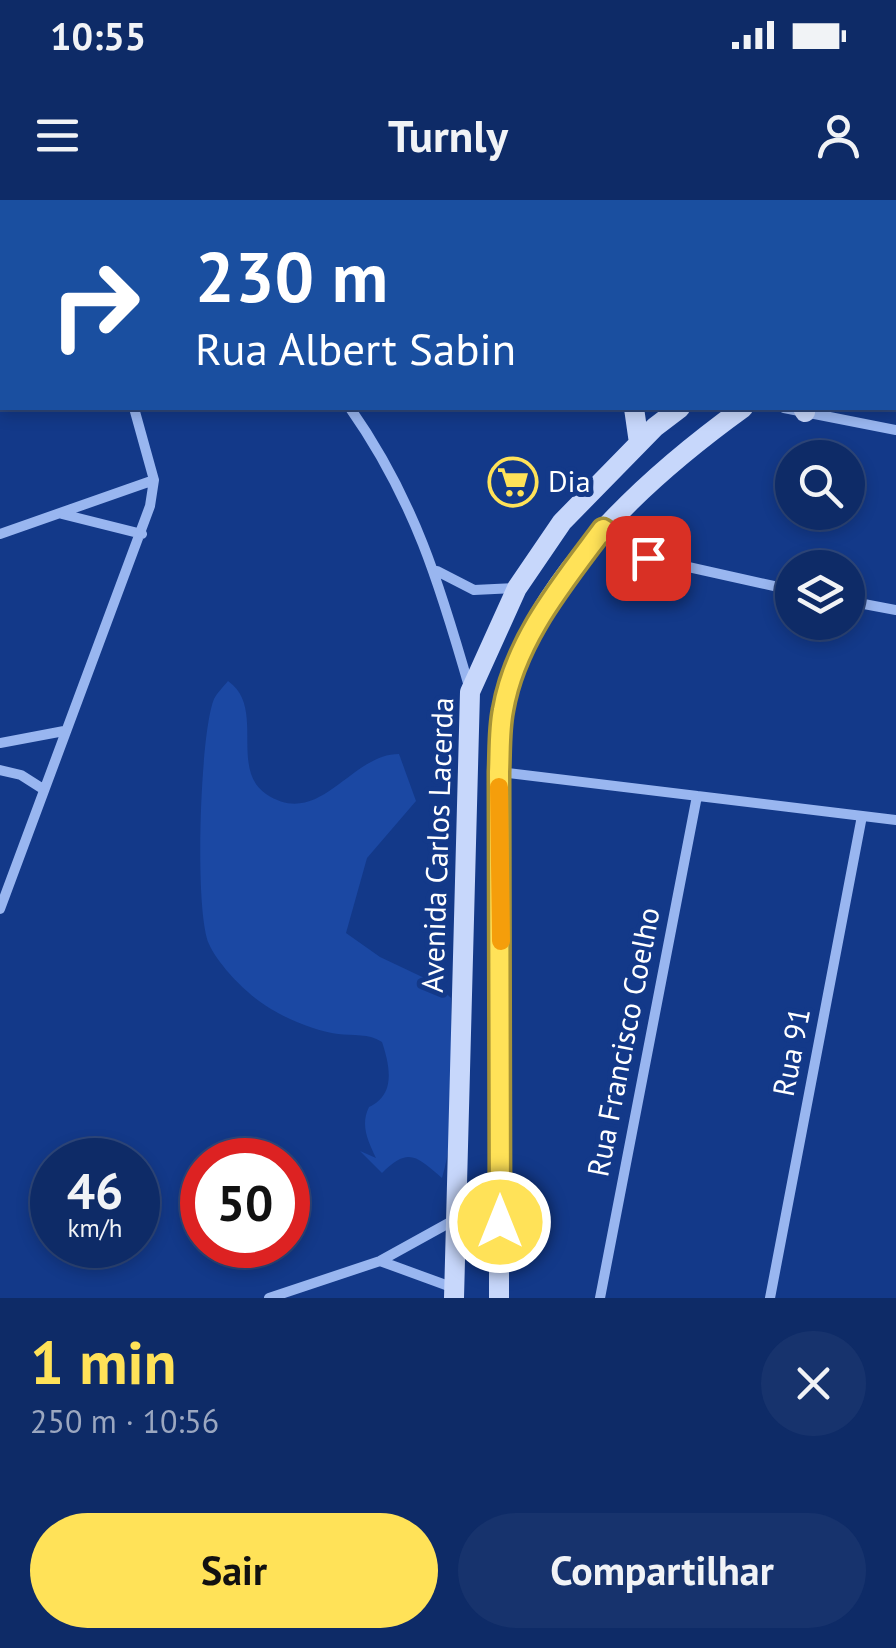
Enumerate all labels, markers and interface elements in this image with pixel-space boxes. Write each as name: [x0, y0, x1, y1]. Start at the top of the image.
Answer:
text: 10:55: [50, 11, 146, 60]
text: Turnly: [388, 106, 508, 164]
icon: menu: [30, 108, 85, 163]
icon: person: [811, 108, 866, 163]
text: 230 m: [195, 231, 388, 321]
icon: right: [30, 240, 160, 370]
text: Rua Albert Sabin: [195, 319, 516, 377]
map controls: [775, 440, 865, 640]
button: search: [775, 440, 865, 530]
supermarket icon: Dia: [487, 456, 539, 508]
place label: Dia: [548, 461, 591, 500]
pin: [606, 516, 691, 601]
icon: arrive: [621, 531, 676, 586]
button: layers: [775, 550, 865, 640]
street label: Avenida Carlos Lacerda: [412, 697, 461, 993]
street label: Rua Francisco Coelho: [577, 904, 668, 1180]
street label: Rua 91: [763, 1004, 818, 1099]
speed limit sign: 50: [180, 1138, 310, 1268]
text: 46: [67, 1158, 123, 1223]
position arrow: [448, 1170, 552, 1274]
text: km/h: [68, 1212, 122, 1244]
text: 1 min: [30, 1323, 176, 1401]
button: close: [761, 1331, 866, 1436]
text: 250 m · 10:56: [30, 1400, 219, 1442]
button: Sair: [30, 1513, 438, 1628]
button: Compartilhar: [458, 1513, 866, 1628]

